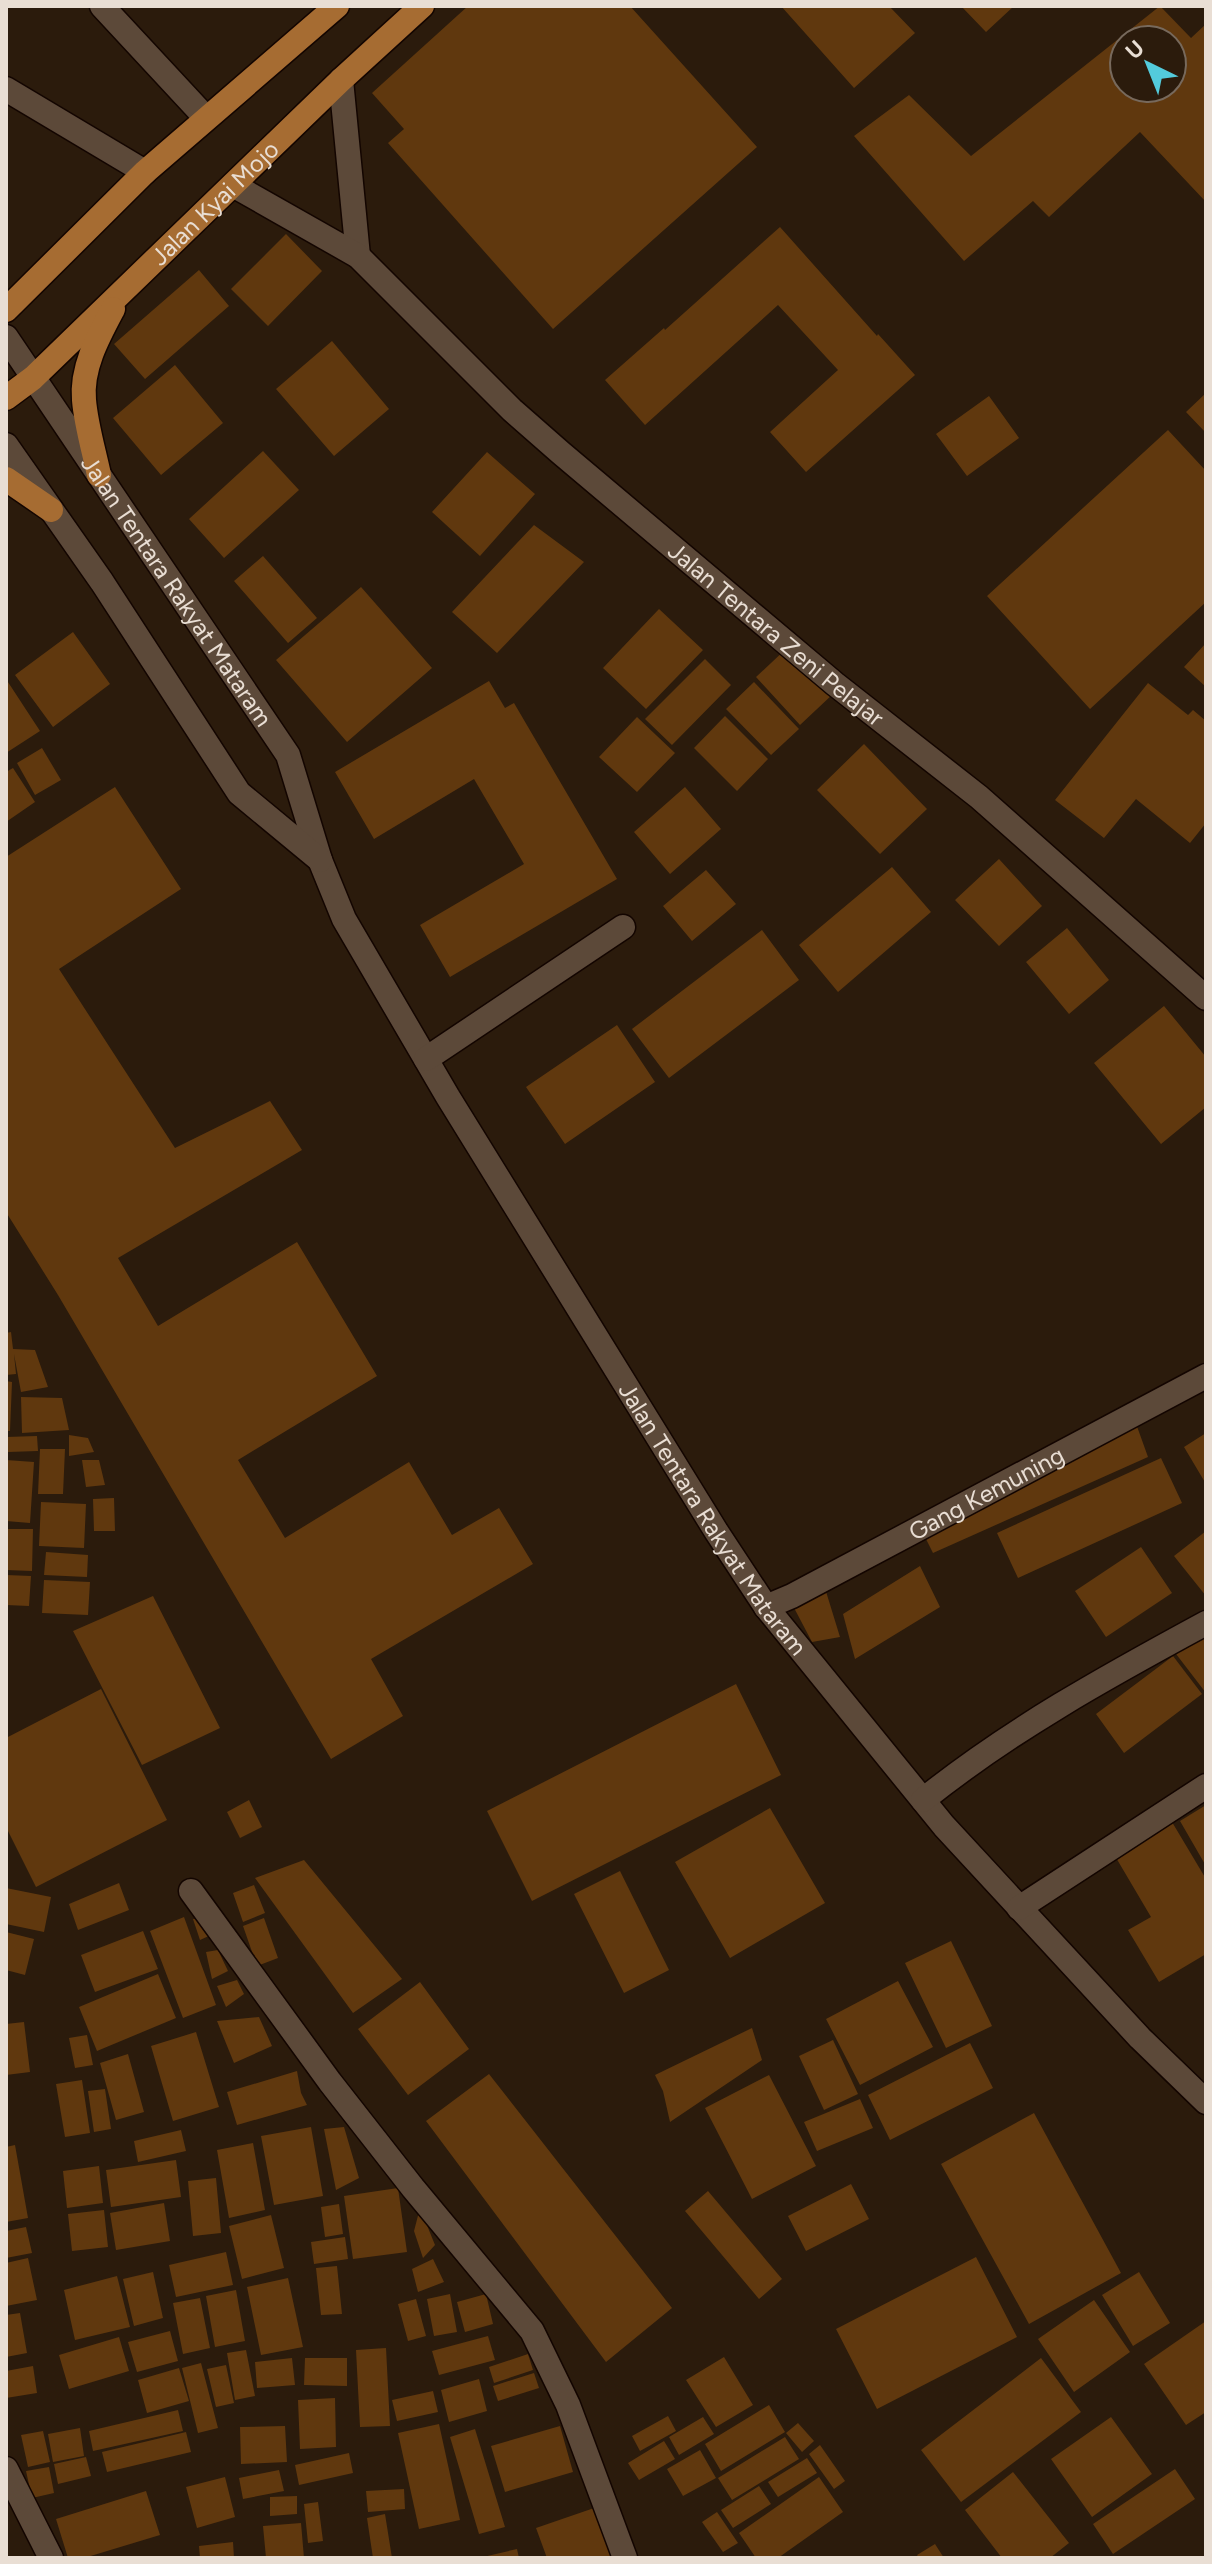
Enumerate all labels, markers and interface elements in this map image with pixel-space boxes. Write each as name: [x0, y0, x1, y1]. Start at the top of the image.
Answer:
north arrow: [1108, 24, 1188, 104]
text: U: [1120, 35, 1150, 65]
street label: Jalan Kyai Mojo: [144, 134, 284, 271]
street label: Jalan Tentara Rakyat Mataram: [75, 450, 279, 732]
street label: Jalan Tentara Zeni Pelajar: [663, 536, 890, 732]
street label: Jalan Tentara Rakyat Mataram: [613, 1377, 813, 1661]
street label: Gang Kemuning: [903, 1440, 1069, 1546]

